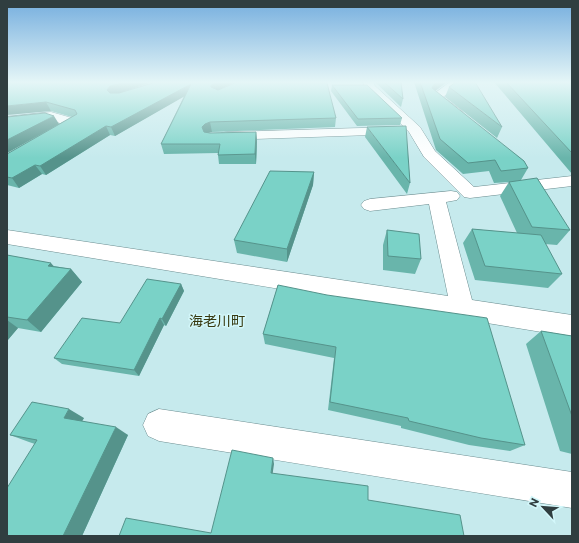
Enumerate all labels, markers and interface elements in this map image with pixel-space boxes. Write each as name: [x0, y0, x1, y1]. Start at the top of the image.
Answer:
district label: 海老川町: [189, 312, 245, 329]
north arrow: [523, 487, 563, 527]
text: N: [526, 496, 541, 509]

